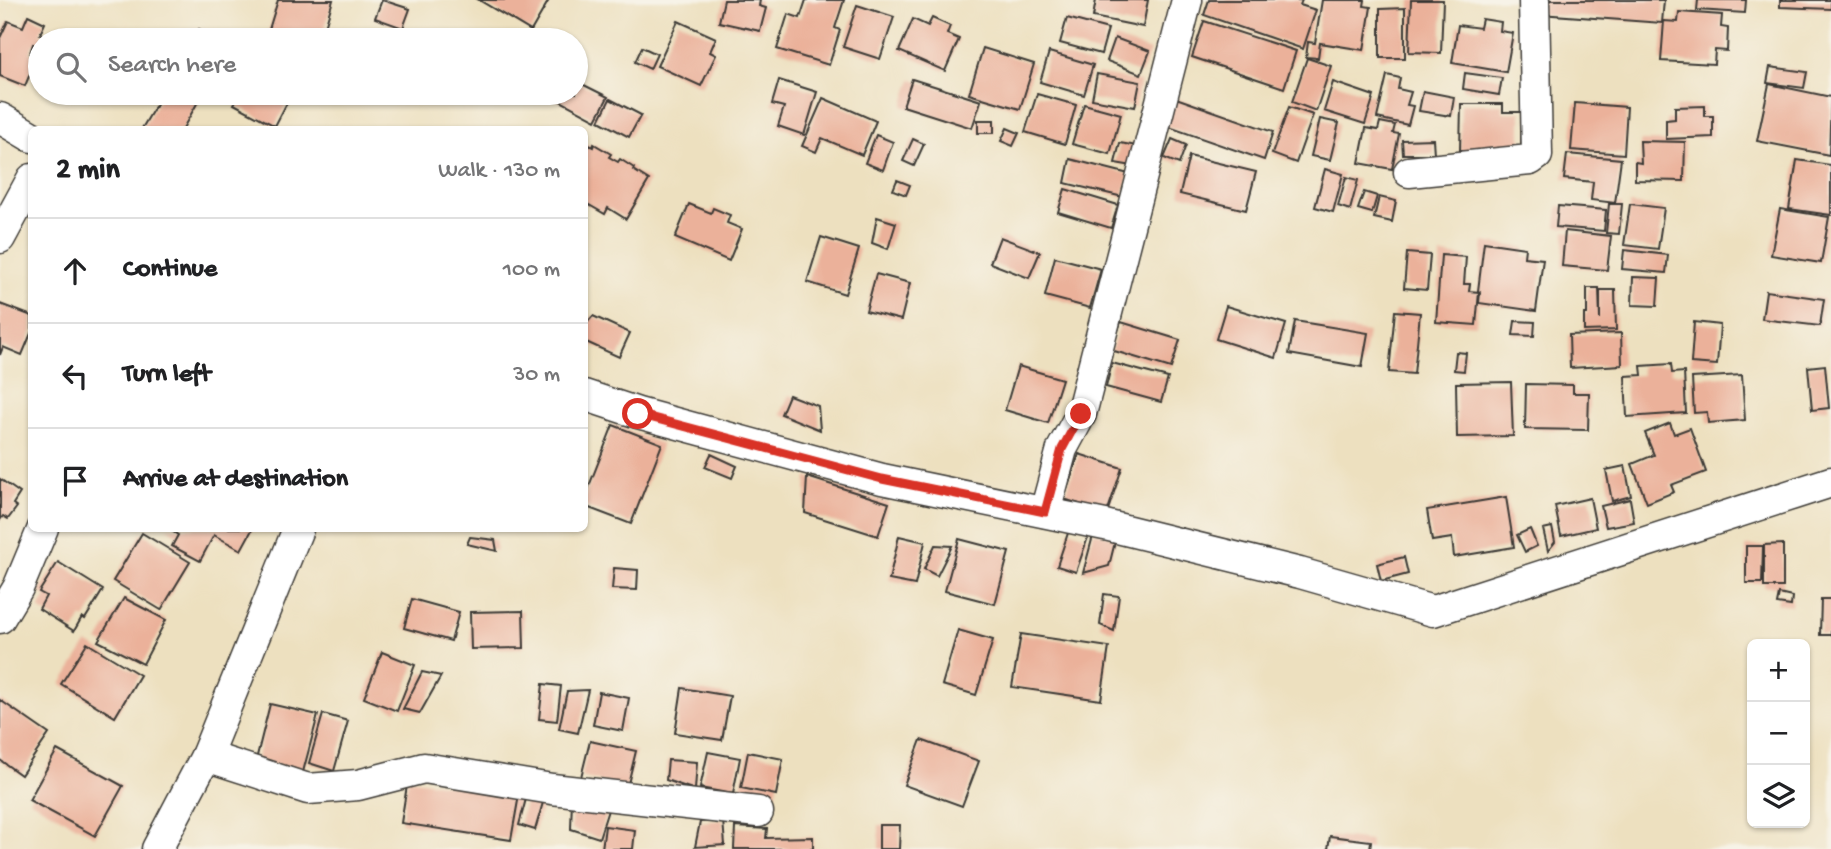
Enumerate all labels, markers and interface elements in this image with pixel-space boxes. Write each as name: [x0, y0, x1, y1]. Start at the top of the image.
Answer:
search box: [28, 28, 588, 105]
icon: search: [52, 48, 90, 86]
text: Search here: [108, 51, 236, 82]
text: 2 min: [56, 154, 120, 189]
text: Walk · 130 m: [438, 158, 560, 185]
icon: ahead: [56, 252, 94, 290]
text: Continue: [123, 255, 217, 286]
text: 100 m: [503, 257, 560, 284]
icon: left: [56, 357, 94, 395]
text: Turn left: [123, 360, 211, 391]
text: 30 m: [513, 362, 560, 389]
route start: [622, 398, 653, 429]
route end: [1065, 398, 1096, 429]
icon: arrive: [56, 462, 94, 500]
text: Arrive at destination: [123, 465, 348, 496]
map controls: [1747, 639, 1810, 828]
button: +: [1747, 639, 1810, 702]
button: −: [1747, 702, 1810, 765]
button: layers: [1747, 765, 1810, 828]

